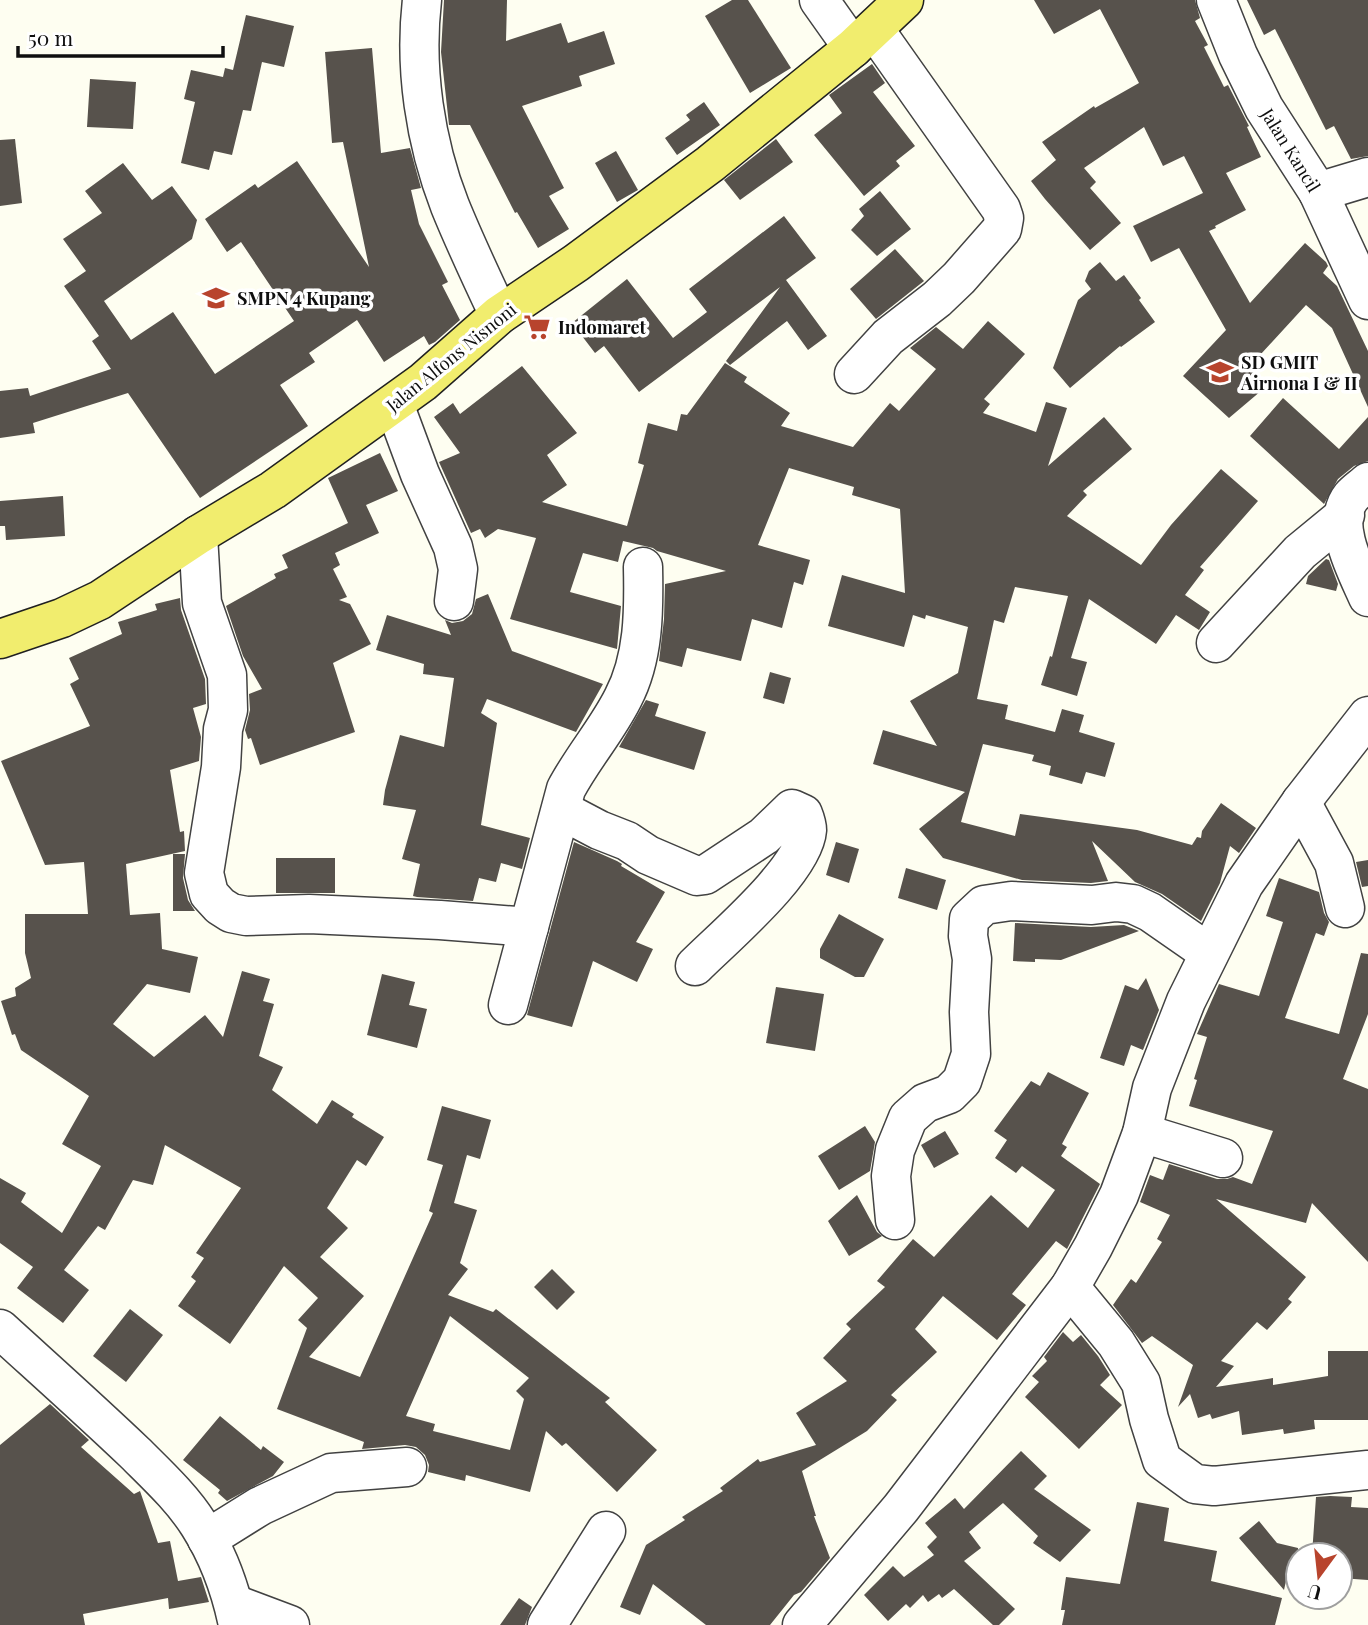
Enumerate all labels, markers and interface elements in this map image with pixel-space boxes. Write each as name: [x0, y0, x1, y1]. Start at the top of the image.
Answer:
scale bar: [18, 14, 222, 58]
text: 50 m: [28, 23, 74, 51]
street label: Jalan Kancil: [1255, 103, 1326, 196]
school or university icon: SMPN 4 Kupang: [201, 283, 231, 313]
place label: SMPN 4 Kupang: [237, 286, 371, 310]
street label: Jalan Alfons Nisnoni: [380, 297, 521, 418]
supermarket icon: Indomaret: [522, 312, 552, 342]
place label: Indomaret: [558, 315, 647, 339]
place label: SD GMIT Airnona I & II: [1240, 350, 1358, 395]
school or university icon: SD GMIT Airnona I & II: [1205, 357, 1235, 387]
north arrow: [1284, 1541, 1354, 1611]
text: U: [1305, 1579, 1324, 1608]

